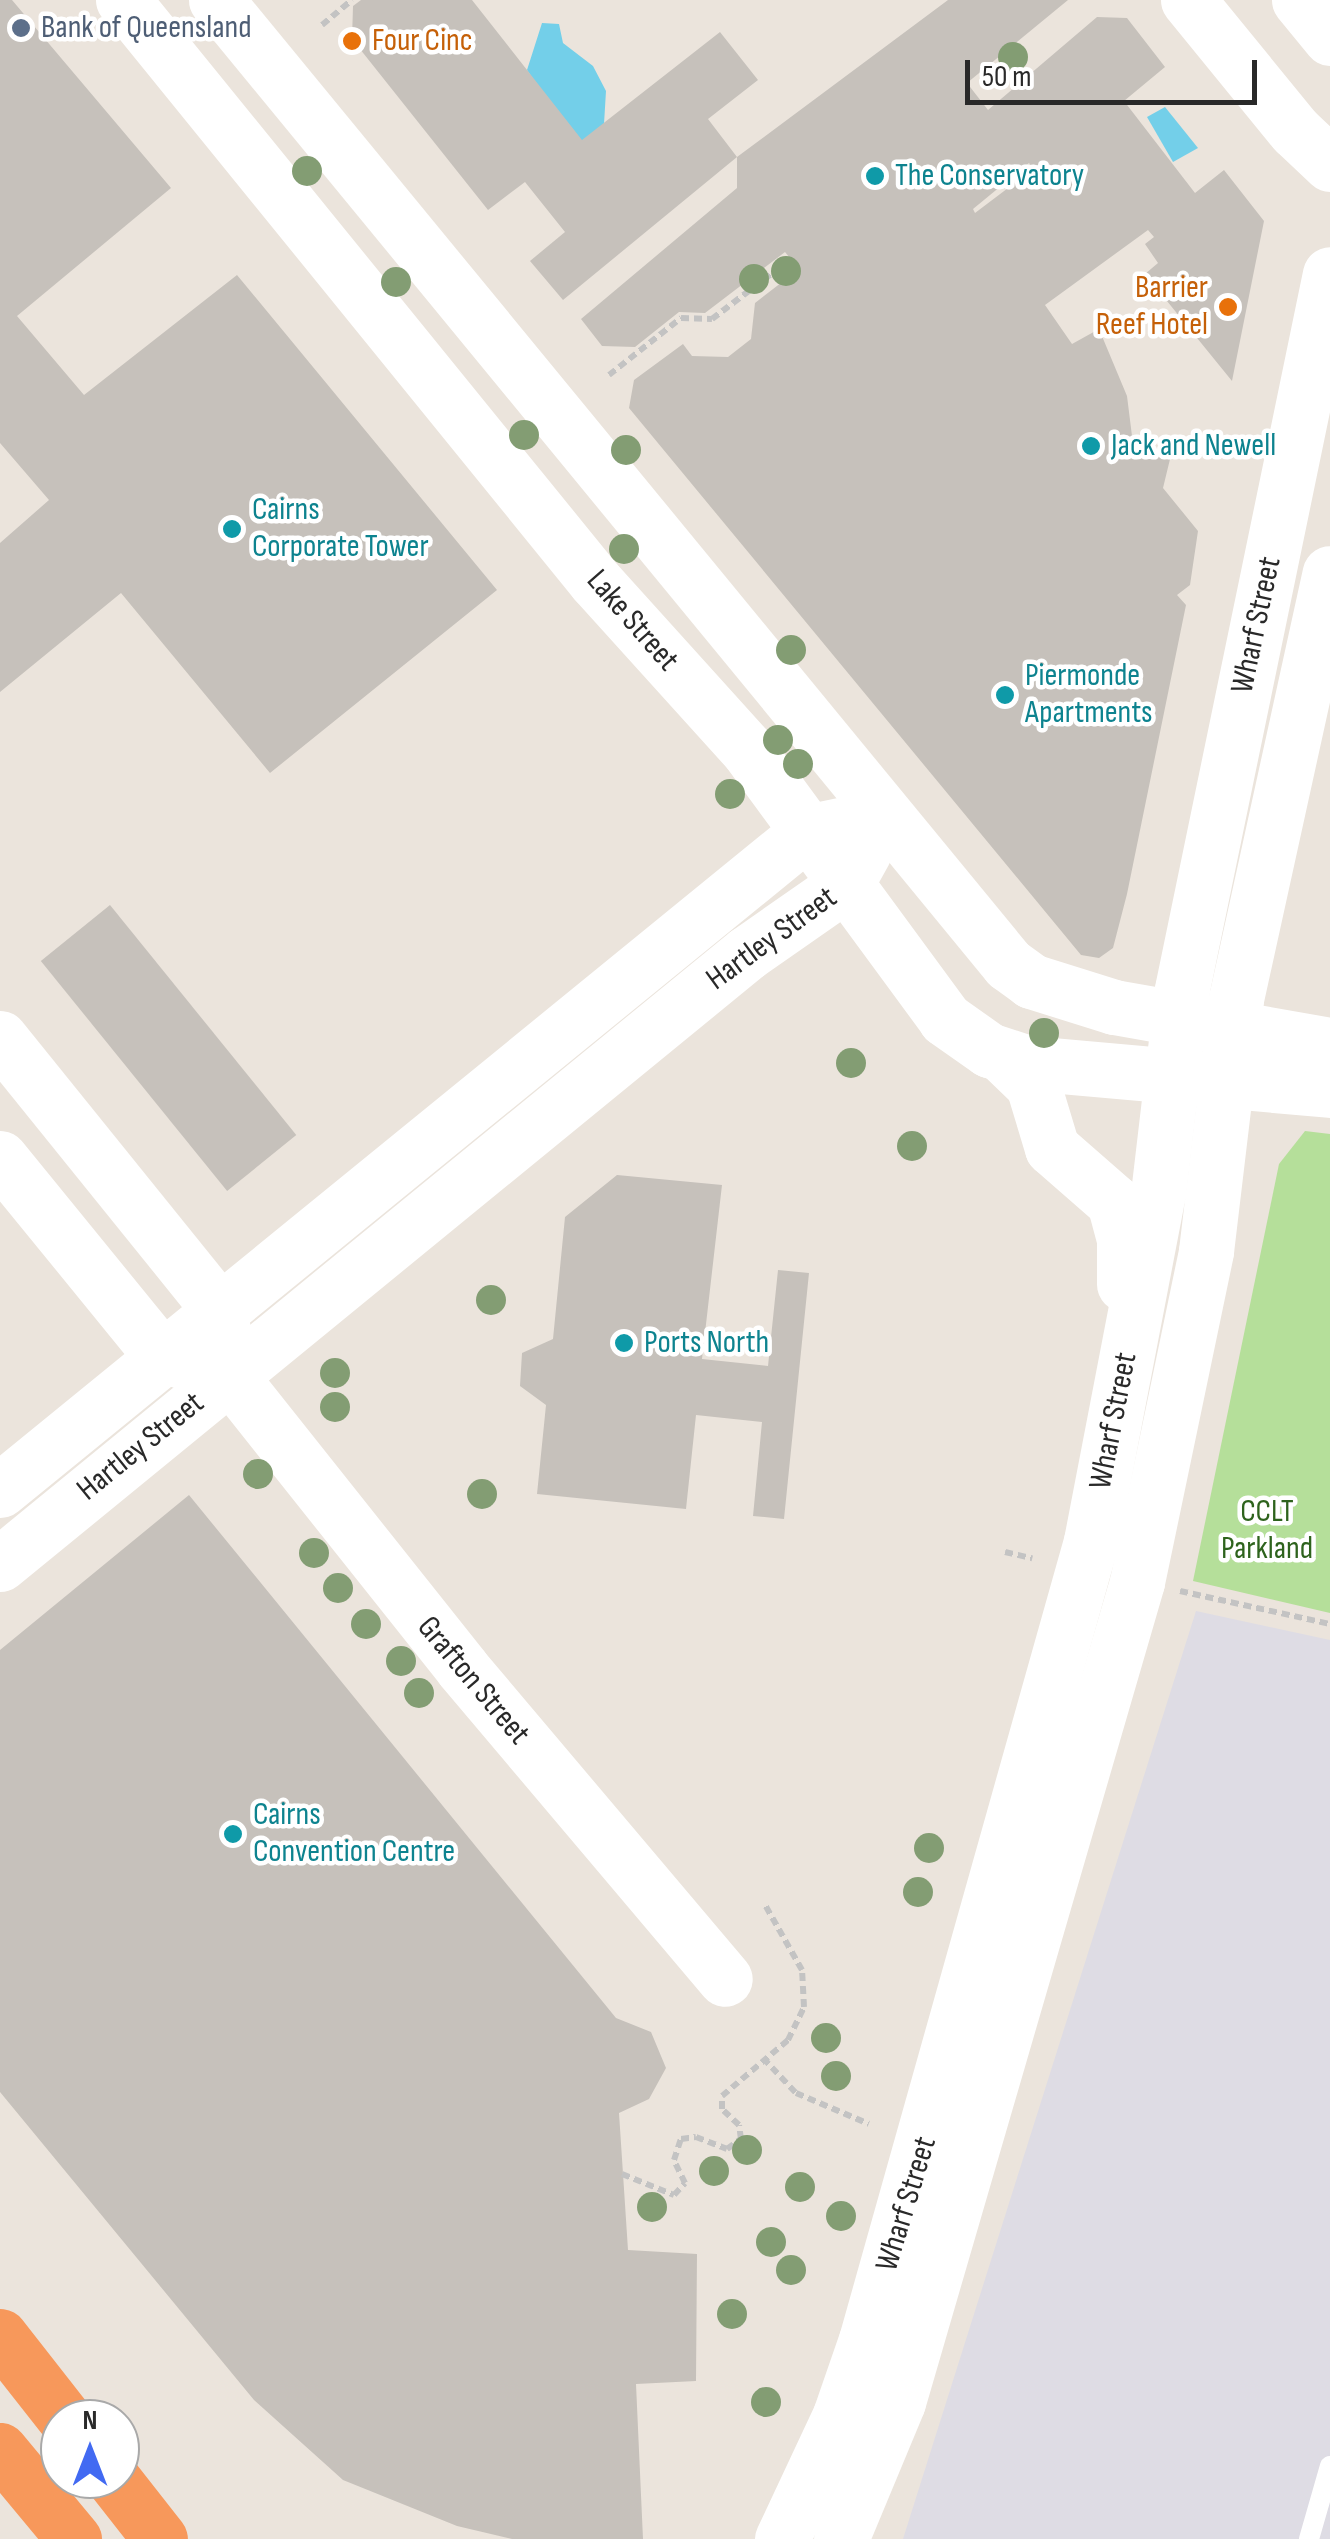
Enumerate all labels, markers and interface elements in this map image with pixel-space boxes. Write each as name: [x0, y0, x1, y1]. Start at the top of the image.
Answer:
place label: Bank of Queensland: [41, 9, 252, 47]
marker: Bank of Queensland: [10, 17, 32, 39]
place label: Four Cinc: [372, 22, 473, 60]
marker: Four Cinc: [341, 30, 363, 52]
scale bar: [970, 40, 1262, 102]
text: 50 m: [982, 59, 1031, 95]
place label: The Conservatory: [895, 157, 1084, 195]
marker: The Conservatory: [864, 165, 886, 187]
place label: Barrier Reef Hotel: [1096, 270, 1208, 345]
marker: Barrier Reef Hotel: [1217, 296, 1239, 318]
place label: Jack and Newell: [1111, 427, 1276, 465]
marker: Jack and Newell: [1080, 435, 1102, 457]
place label: Cairns Corporate Tower: [252, 492, 429, 567]
marker: Cairns Corporate Tower: [221, 518, 243, 540]
street label: Wharf Street: [1224, 553, 1290, 697]
street label: Lake Street: [578, 563, 686, 679]
place label: Piermonde Apartments: [1025, 658, 1153, 733]
marker: Piermonde Apartments: [994, 684, 1016, 706]
street label: Hartley Street: [699, 879, 845, 999]
place label: Ports North: [644, 1324, 769, 1362]
marker: Ports North: [613, 1332, 635, 1354]
street label: Wharf Street: [1082, 1349, 1146, 1493]
street label: Hartley Street: [70, 1384, 212, 1510]
park label: CCLT Parkland: [1221, 1494, 1313, 1569]
street label: Grafton Street: [408, 1609, 538, 1753]
place label: Cairns Convention Centre: [253, 1797, 455, 1872]
marker: Cairns Convention Centre: [222, 1823, 244, 1845]
street label: Wharf Street: [868, 2132, 946, 2276]
north arrow: [40, 2399, 140, 2499]
text: N: [83, 2404, 97, 2437]

